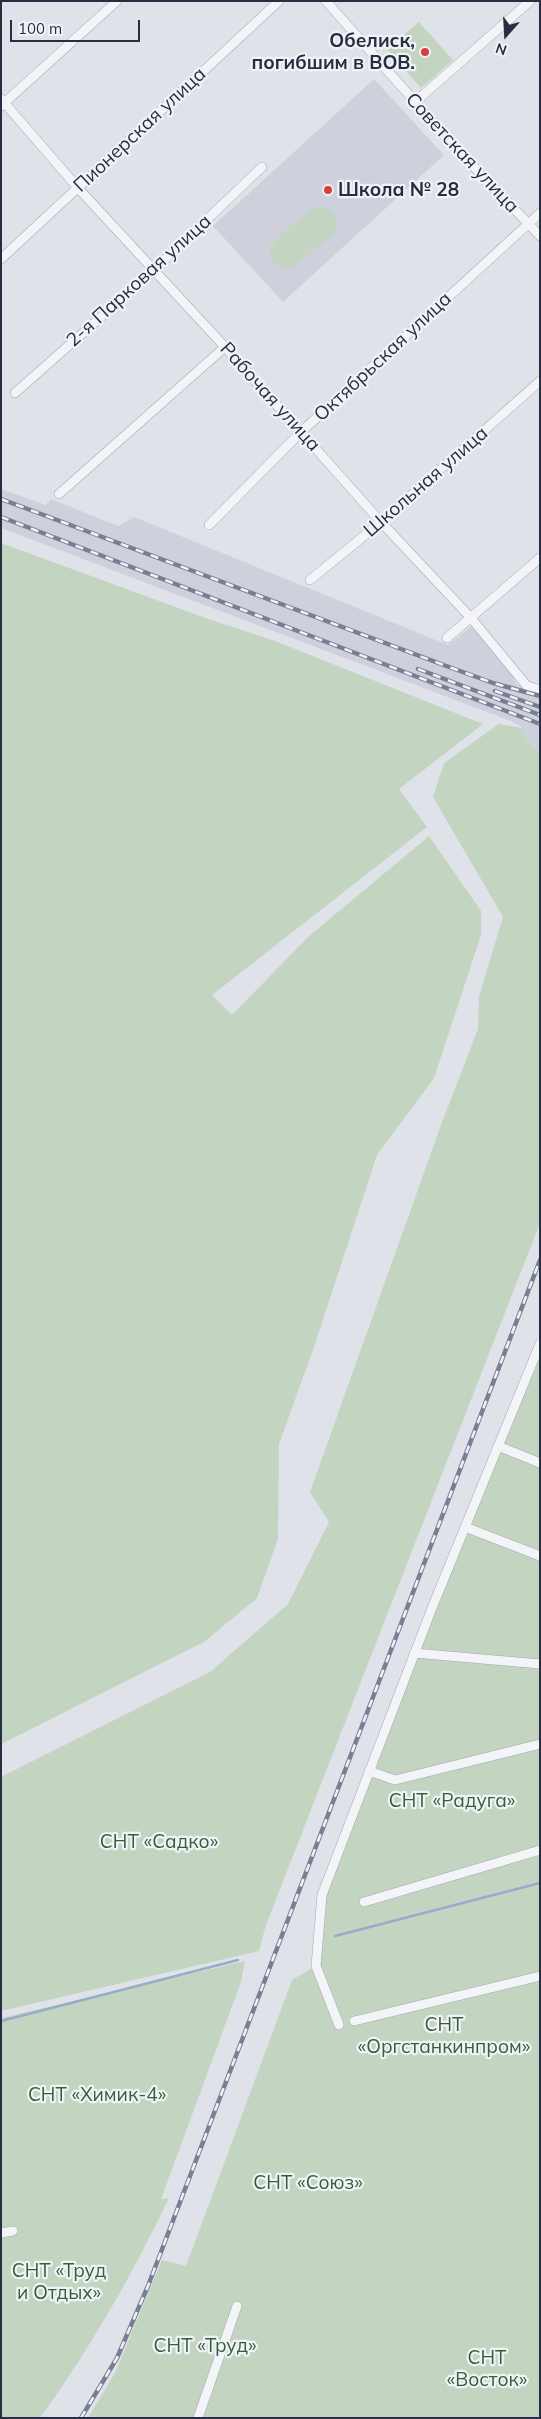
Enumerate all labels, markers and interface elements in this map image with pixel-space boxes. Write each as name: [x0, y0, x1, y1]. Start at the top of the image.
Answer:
scale bar: [12, 10, 142, 42]
north arrow: [481, 10, 531, 60]
text: 100 m: [18, 19, 62, 38]
place label: Обелиск, погибшим в ВОВ.: [252, 30, 415, 74]
text: N: [493, 39, 509, 59]
marker: Обелиск, погибшим в ВОВ.: [419, 46, 431, 58]
street label: Пионерская улица: [69, 63, 211, 197]
street label: Советская улица: [401, 88, 523, 218]
place label: Школа № 28: [338, 179, 459, 201]
marker: Школа № 28: [322, 184, 334, 196]
street label: 2-я Парковая улица: [62, 210, 216, 352]
street label: Октябрьская улица: [310, 288, 456, 426]
street label: Рабочая улица: [215, 338, 325, 456]
street label: Школьная улица: [359, 422, 493, 542]
park label: СНТ «Радуга»: [389, 1790, 515, 1812]
park label: СНТ «Садко»: [100, 1831, 218, 1853]
park label: СНТ «Оргстанкинпром»: [358, 2014, 530, 2058]
park label: СНТ «Химик-4»: [28, 2084, 166, 2106]
park label: СНТ «Союз»: [253, 2172, 363, 2194]
park label: СНТ «Труд и Отдых»: [12, 2260, 106, 2304]
park label: СНТ «Труд»: [154, 2335, 256, 2357]
park label: СНТ «Восток»: [447, 2347, 527, 2391]

